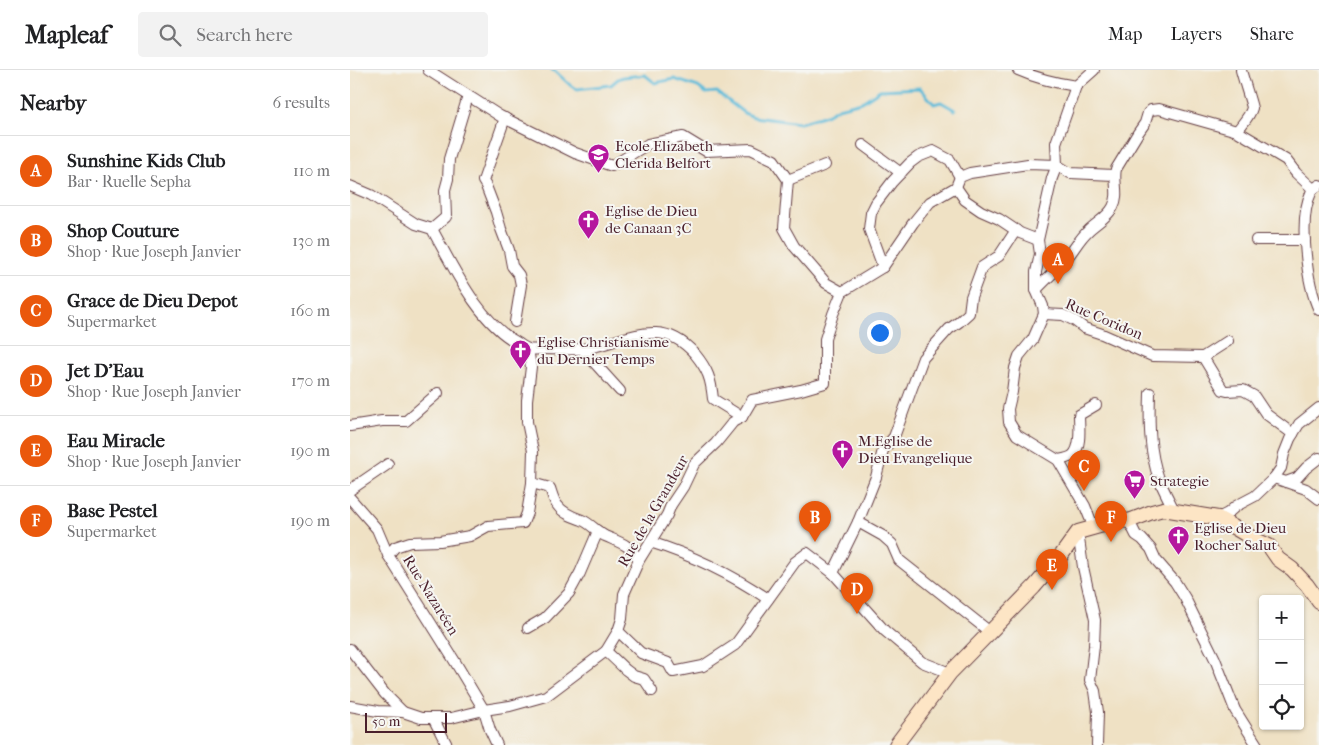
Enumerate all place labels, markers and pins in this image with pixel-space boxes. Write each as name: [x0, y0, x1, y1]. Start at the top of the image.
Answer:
place label: Ecole Elizabeth Clerida Belfort: [615, 137, 714, 172]
school or university icon: Ecole Elizabeth Clerida Belfort: [587, 143, 611, 174]
place label: Eglise de Dieu de Canaan 3C: [605, 202, 698, 237]
church icon: Eglise de Dieu de Canaan 3C: [577, 208, 601, 239]
pin: A: [1042, 243, 1074, 284]
place label: Eglise Christianisme du Dernier Temps: [537, 333, 670, 368]
church icon: Eglise Christianisme du Dernier Temps: [509, 339, 533, 370]
place label: M.Eglise de Dieu Evangelique: [858, 432, 973, 467]
church icon: M.Eglise de Dieu Evangelique: [830, 438, 854, 469]
pin: C: [1068, 450, 1100, 491]
supermarket icon: Strategie: [1122, 469, 1146, 500]
place label: Strategie: [1150, 472, 1210, 490]
pin: B: [799, 501, 831, 542]
pin: F: [1095, 501, 1127, 542]
place label: Eglise de Dieu Rocher Salut: [1194, 519, 1287, 554]
church icon: Eglise de Dieu Rocher Salut: [1166, 525, 1190, 556]
pin: E: [1036, 549, 1068, 590]
pin: D: [841, 573, 873, 614]

